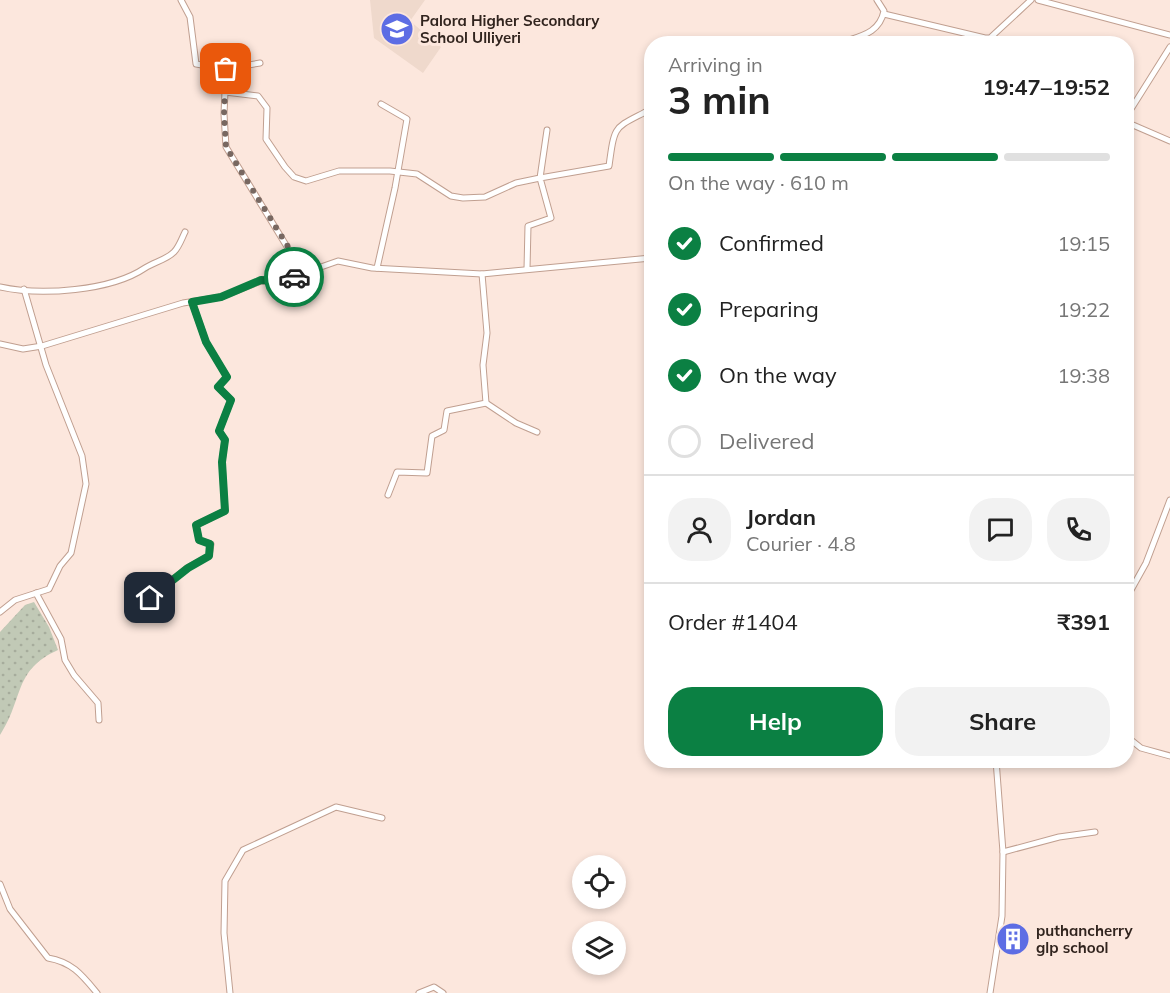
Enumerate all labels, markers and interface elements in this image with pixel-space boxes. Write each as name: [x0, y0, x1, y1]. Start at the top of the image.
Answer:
school or university icon: Palora Higher Secondary School Ulliyeri: [379, 11, 415, 47]
place label: Palora Higher Secondary School Ulliyeri: [420, 11, 600, 47]
pin: [200, 43, 251, 94]
icon: bag: [209, 52, 242, 85]
text: Arriving in: [668, 52, 763, 77]
text: 19:47–19:52: [982, 73, 1110, 101]
text: 3 min: [668, 75, 771, 124]
text: On the way · 610 m: [668, 170, 849, 195]
icon: check: [668, 227, 701, 260]
text: Confirmed: [719, 229, 824, 257]
text: 19:15: [1057, 231, 1110, 256]
courier: [264, 247, 324, 307]
icon: car: [278, 261, 311, 294]
icon: check: [668, 293, 701, 326]
text: Preparing: [719, 295, 819, 323]
text: 19:22: [1057, 297, 1110, 322]
icon: check: [668, 359, 701, 392]
text: On the way: [719, 361, 837, 389]
text: 19:38: [1057, 363, 1110, 388]
text: Delivered: [719, 427, 814, 455]
button: person: [668, 498, 731, 561]
button: chat: [969, 498, 1032, 561]
button: phone: [1047, 498, 1110, 561]
text: Jordan: [746, 503, 816, 531]
text: Courier · 4.8: [746, 531, 856, 556]
pin: [124, 572, 175, 623]
icon: home: [133, 581, 166, 614]
text: Order #1404: [668, 608, 798, 636]
text: ₹391: [1057, 608, 1110, 636]
button: Help: [668, 687, 883, 756]
button: Share: [895, 687, 1110, 756]
map controls: [572, 855, 626, 975]
button: locate: [572, 855, 626, 909]
button: layers: [572, 921, 626, 975]
building icon: puthancherry glp school: [995, 921, 1031, 957]
place label: puthancherry glp school: [1036, 921, 1133, 957]

